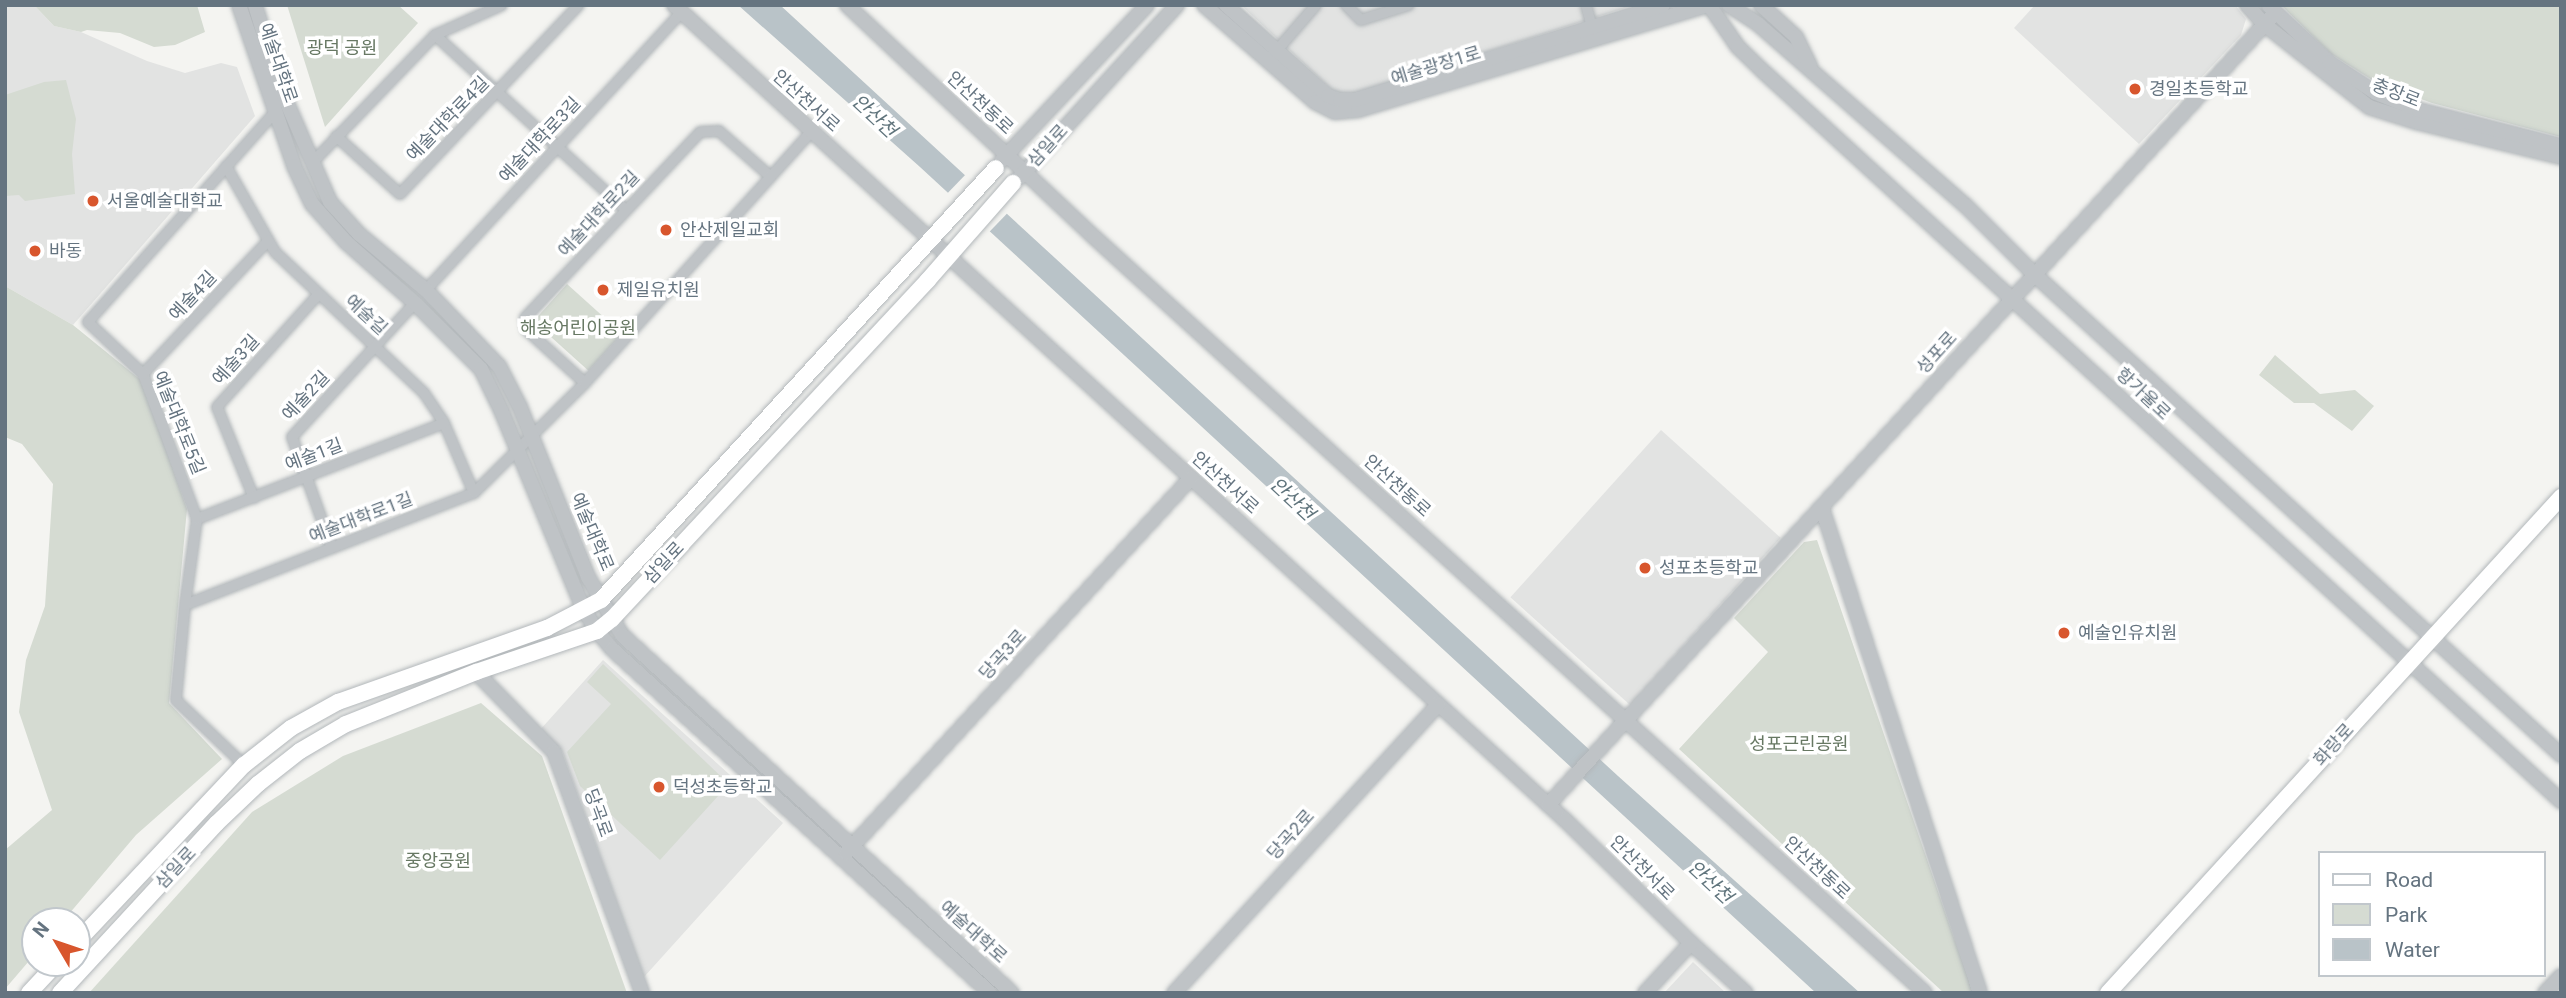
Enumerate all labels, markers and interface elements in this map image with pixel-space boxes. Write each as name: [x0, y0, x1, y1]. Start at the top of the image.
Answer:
street label: 예술대학로: [254, 20, 302, 106]
park label: 광덕 공원: [307, 37, 377, 59]
street label: 예술광장1로: [1388, 42, 1484, 90]
street label: 안산천서로: [768, 65, 844, 137]
street label: 안산천동로: [942, 67, 1018, 139]
street label: 예술대학로4길: [402, 72, 494, 166]
street label: 충장로: [2369, 74, 2423, 112]
place label: 경일초등학교: [2149, 78, 2248, 100]
marker: 경일초등학교: [2127, 81, 2143, 97]
water label: 안산천: [847, 90, 901, 142]
street label: 예술대학로3길: [495, 93, 585, 187]
street label: 삼일로: [1023, 120, 1073, 172]
street label: 예술대학로2길: [554, 167, 644, 261]
place label: 서울예술대학교: [107, 190, 223, 212]
marker: 서울예술대학교: [85, 193, 101, 209]
place label: 안산제일교회: [680, 219, 779, 241]
marker: 안산제일교회: [658, 222, 674, 238]
place label: 바동: [49, 240, 82, 262]
marker: 바동: [27, 243, 43, 259]
street label: 예술4길: [165, 267, 221, 325]
place label: 제일유치원: [617, 279, 700, 301]
marker: 제일유치원: [595, 282, 611, 298]
street label: 예술길: [340, 290, 392, 340]
park label: 해송어린이공원: [520, 317, 636, 339]
street label: 성포로: [1912, 327, 1962, 379]
street label: 예술3길: [208, 331, 264, 389]
street label: 항가울로: [2111, 364, 2175, 424]
street label: 예술2길: [278, 367, 334, 425]
street label: 예술대학로5길: [148, 368, 210, 478]
street label: 예술1길: [282, 434, 346, 476]
street label: 안산천서로: [1187, 447, 1263, 519]
street label: 안산천동로: [1359, 450, 1435, 522]
water label: 안산천: [1265, 473, 1319, 525]
street label: 예술대학로1길: [306, 488, 416, 548]
street label: 예술대학로: [566, 490, 618, 574]
street label: 삼일로: [639, 537, 689, 589]
place label: 성포초등학교: [1659, 557, 1758, 579]
marker: 성포초등학교: [1637, 560, 1653, 576]
place label: 예술인유치원: [2078, 622, 2177, 644]
marker: 예술인유치원: [2056, 625, 2072, 641]
street label: 당곡3로: [975, 626, 1031, 684]
street label: 화랑로: [2309, 719, 2359, 771]
park label: 성포근린공원: [1749, 733, 1849, 755]
place label: 덕성초등학교: [673, 776, 772, 798]
marker: 덕성초등학교: [651, 779, 667, 795]
street label: 당곡로: [579, 786, 617, 840]
street label: 당곡2로: [1263, 806, 1319, 864]
street label: 안산천서로: [1605, 831, 1679, 905]
street label: 안산천동로: [1779, 832, 1855, 904]
street label: 삼일로: [151, 842, 201, 894]
park label: 중앙공원: [405, 850, 471, 872]
legend: [2318, 851, 2545, 977]
water label: 안산천: [1683, 856, 1737, 908]
text: Road: [2385, 868, 2433, 892]
street label: 예술대학로: [935, 896, 1011, 968]
text: Park: [2385, 903, 2427, 927]
north arrow: [21, 907, 91, 977]
text: N: [28, 917, 54, 942]
text: Water: [2385, 938, 2440, 962]

